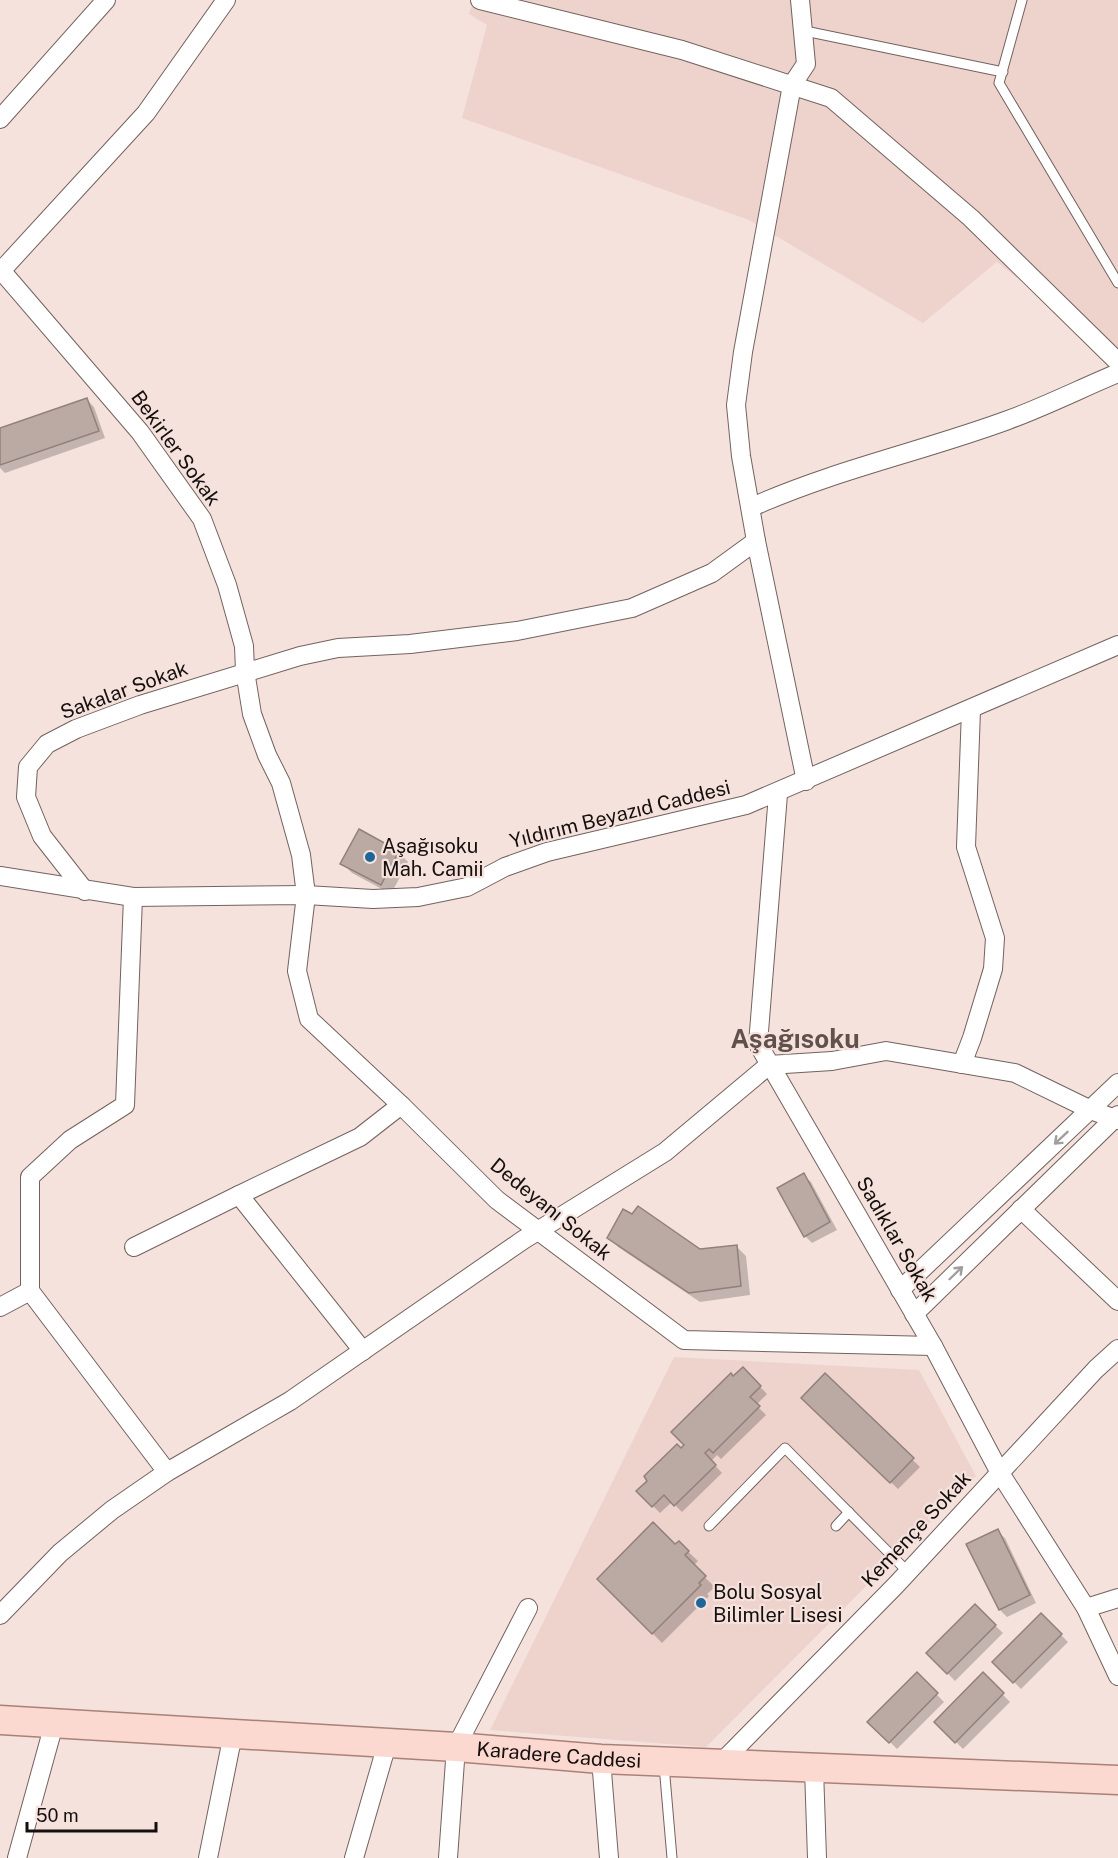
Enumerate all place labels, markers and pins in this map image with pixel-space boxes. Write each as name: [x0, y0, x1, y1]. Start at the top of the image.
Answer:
place label: Aşağısoku Mah. Camii: [382, 834, 484, 881]
marker: Aşağısoku Mah. Camii: [363, 850, 377, 864]
place label: Bolu Sosyal Bilimler Lisesi: [713, 1580, 842, 1627]
marker: Bolu Sosyal Bilimler Lisesi: [694, 1596, 708, 1610]

